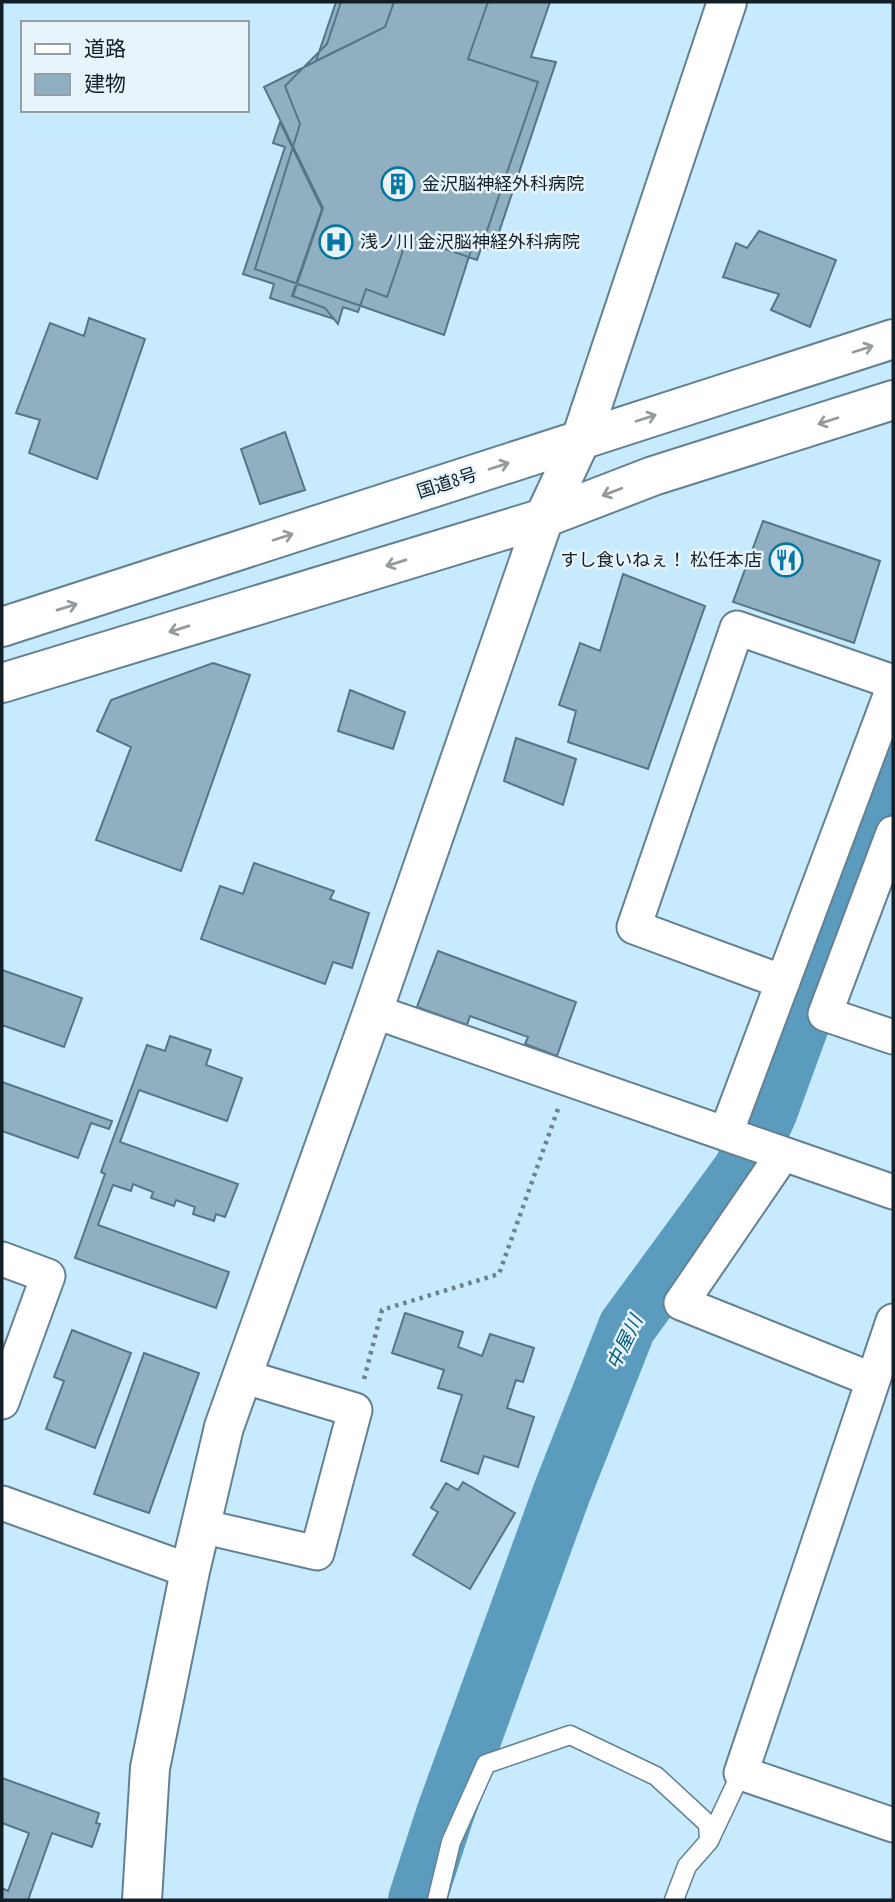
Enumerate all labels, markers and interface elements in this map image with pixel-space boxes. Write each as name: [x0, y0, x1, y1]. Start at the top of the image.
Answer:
legend: [21, 21, 248, 112]
text: 道路: [84, 35, 126, 62]
text: 建物: [84, 70, 126, 97]
building icon: 金沢脳神経外科病院: [379, 165, 417, 203]
place label: 金沢脳神経外科病院: [422, 172, 584, 195]
hospital icon: 浅ノ川 金沢脳神経外科病院: [317, 223, 355, 261]
place label: 浅ノ川 金沢脳神経外科病院: [360, 230, 580, 253]
one-way arrow: [852, 342, 874, 355]
one-way arrow: [635, 411, 657, 424]
one-way arrow: [818, 415, 840, 428]
one-way arrow: [488, 459, 510, 471]
street label: 国道8号: [414, 462, 480, 503]
one-way arrow: [602, 487, 624, 499]
one-way arrow: [272, 530, 294, 542]
restaurant icon: すし食いねぇ！ 松任本店: [767, 541, 805, 579]
place label: すし食いねぇ！ 松任本店: [560, 548, 762, 571]
one-way arrow: [386, 558, 408, 570]
one-way arrow: [56, 600, 78, 613]
one-way arrow: [168, 624, 190, 637]
water label: 中屋川: [601, 1309, 648, 1373]

